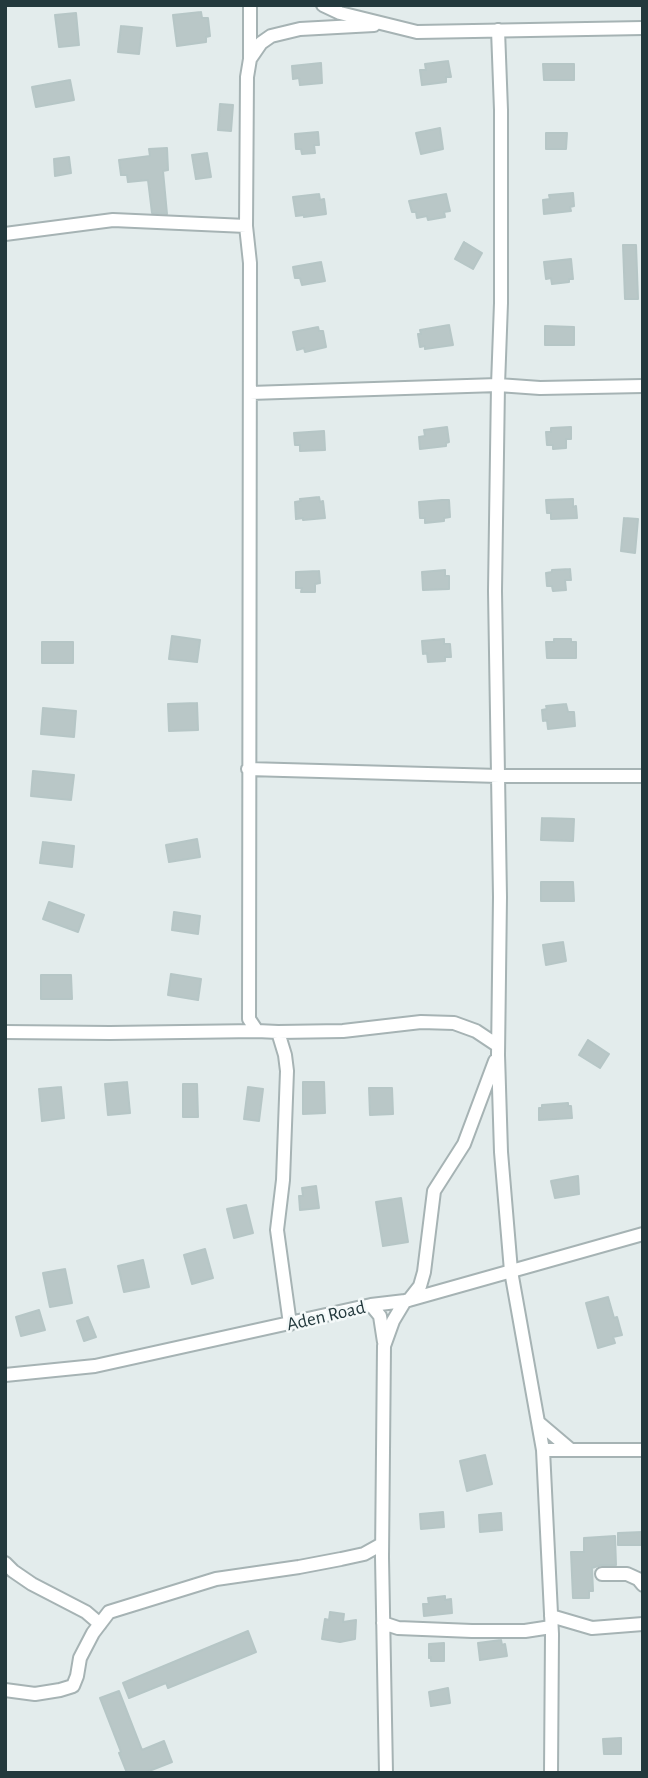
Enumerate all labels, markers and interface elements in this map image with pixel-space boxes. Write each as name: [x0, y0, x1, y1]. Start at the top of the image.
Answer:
street label: Aden Road: [284, 1296, 368, 1336]

